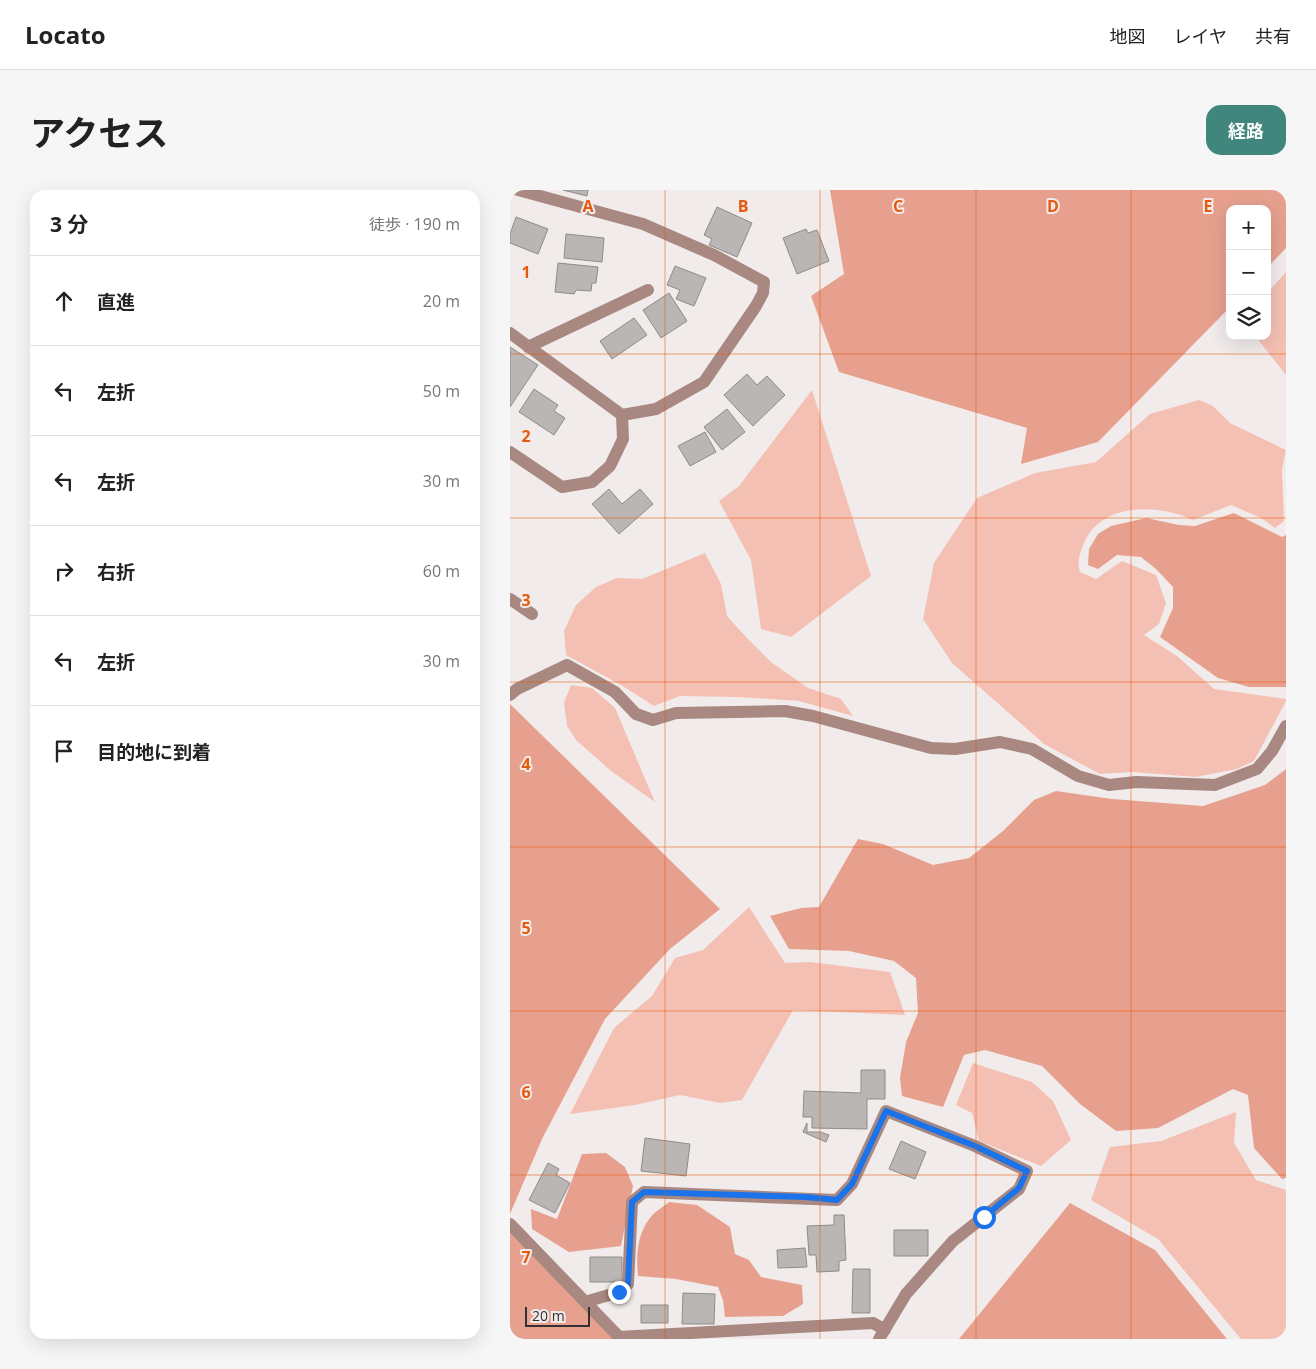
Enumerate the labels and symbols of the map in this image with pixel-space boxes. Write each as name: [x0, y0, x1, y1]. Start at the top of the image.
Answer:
text: A: [582, 195, 594, 217]
text: B: [738, 195, 748, 217]
text: C: [893, 195, 903, 217]
text: D: [1047, 195, 1059, 217]
text: E: [1204, 195, 1213, 217]
text: 1: [521, 261, 531, 283]
text: 2: [521, 425, 531, 447]
text: 3: [521, 589, 531, 611]
text: 4: [521, 753, 531, 775]
text: 5: [521, 917, 531, 939]
text: 6: [521, 1081, 531, 1103]
route start: [973, 1206, 996, 1229]
text: 7: [521, 1246, 531, 1268]
route end: [608, 1281, 631, 1304]
scale bar: [525, 1304, 590, 1327]

